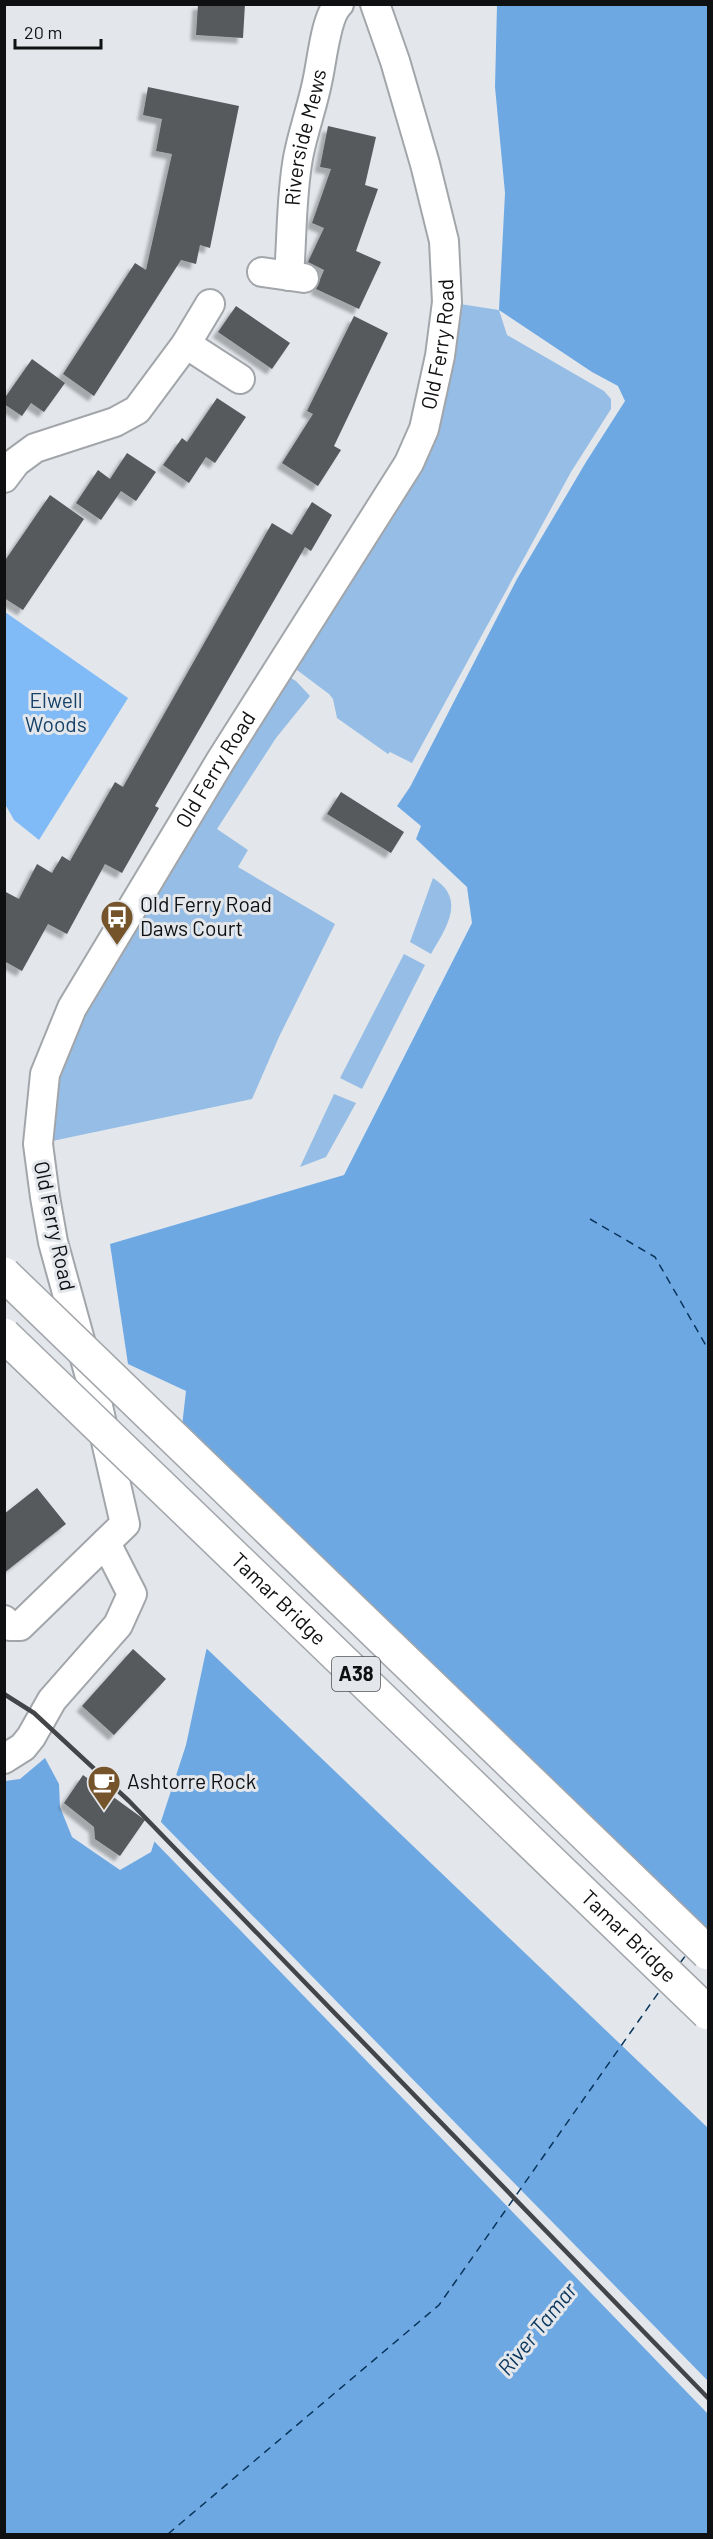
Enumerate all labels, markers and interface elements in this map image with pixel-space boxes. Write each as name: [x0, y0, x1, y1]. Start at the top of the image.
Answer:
scale bar: [15, 12, 100, 50]
text: 20 m: [24, 21, 62, 43]
street label: Riverside Mews: [279, 67, 330, 207]
street label: Old Ferry Road: [415, 278, 458, 412]
park label: Elwell Woods: [25, 687, 87, 736]
street label: Old Ferry Road: [169, 706, 260, 832]
place label: Old Ferry Road Daws Court: [140, 891, 272, 940]
bus stop icon: Old Ferry Road Daws Court: [99, 899, 135, 946]
street label: Old Ferry Road: [30, 1159, 81, 1293]
street label: Tamar Bridge: [227, 1547, 332, 1650]
road number: A38: [332, 1657, 380, 1691]
cafe icon: Ashtorre Rock: [86, 1764, 122, 1811]
place label: Ashtorre Rock: [127, 1768, 256, 1793]
street label: Tamar Bridge: [577, 1884, 682, 1987]
water label: River Tamar: [491, 2276, 582, 2380]

